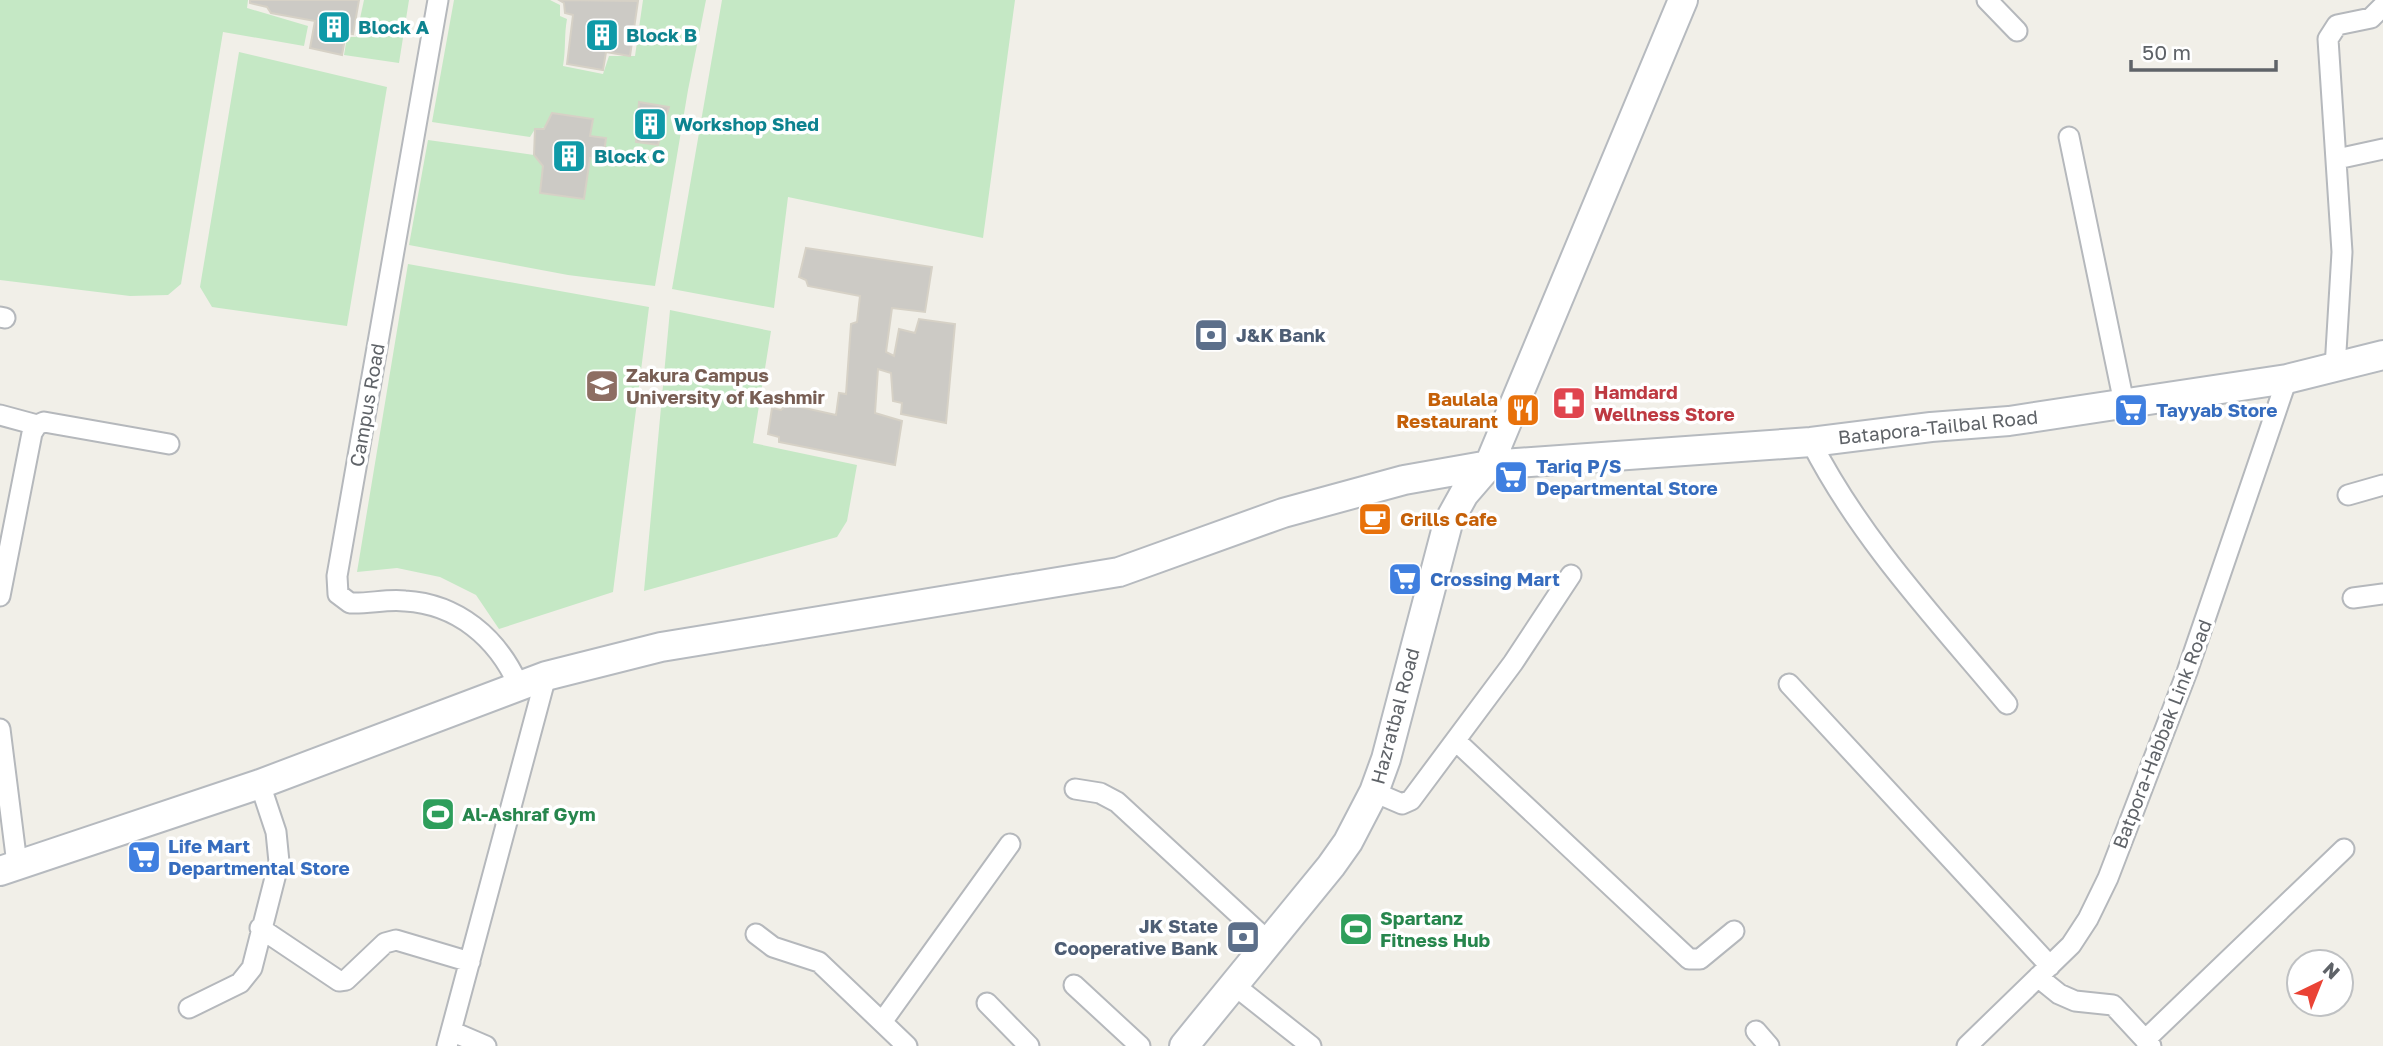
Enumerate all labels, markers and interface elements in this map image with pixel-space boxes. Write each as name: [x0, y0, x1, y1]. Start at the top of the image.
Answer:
building icon: Block A: [315, 8, 353, 46]
place label: Block A: [358, 15, 430, 38]
building icon: Block B: [583, 16, 621, 54]
place label: Block B: [626, 23, 697, 46]
scale bar: [2131, 28, 2276, 72]
text: 50 m: [2142, 39, 2191, 65]
building icon: Workshop Shed: [631, 105, 669, 143]
place label: Workshop Shed: [674, 112, 819, 135]
building icon: Block C: [550, 137, 588, 175]
place label: Block C: [594, 144, 665, 167]
bank icon: J&K Bank: [1192, 316, 1230, 354]
place label: J&K Bank: [1236, 323, 1326, 346]
street label: Campus Road: [344, 341, 389, 468]
place label: Zakura Campus University of Kashmir: [626, 363, 826, 408]
school or university icon: Zakura Campus University of Kashmir: [583, 367, 621, 405]
place label: Hamdard Wellness Store: [1594, 380, 1735, 425]
pharmacy icon: Hamdard Wellness Store: [1550, 384, 1588, 422]
place label: Baulala Restaurant: [1396, 387, 1498, 432]
restaurant icon: Baulala Restaurant: [1504, 391, 1542, 429]
supermarket icon: Tayyab Store: [2112, 391, 2150, 429]
place label: Tayyab Store: [2156, 398, 2277, 421]
street label: Batapora-Tailbal Road: [1837, 405, 2039, 448]
place label: Tariq P/S Departmental Store: [1536, 454, 1718, 499]
supermarket icon: Tariq P/S Departmental Store: [1492, 458, 1530, 496]
cafe icon: Grills Cafe: [1356, 500, 1394, 538]
place label: Grills Cafe: [1400, 507, 1497, 530]
supermarket icon: Crossing Mart: [1386, 560, 1424, 598]
place label: Crossing Mart: [1430, 567, 1560, 590]
street label: Batpora-Habbak Link Road: [2107, 616, 2216, 852]
street label: Hazratbal Road: [1365, 645, 1424, 786]
sports icon: Al-Ashraf Gym: [419, 795, 457, 833]
place label: Al-Ashraf Gym: [462, 802, 596, 825]
place label: Life Mart Departmental Store: [168, 834, 350, 879]
supermarket icon: Life Mart Departmental Store: [125, 838, 163, 876]
place label: Spartanz Fitness Hub: [1380, 906, 1491, 951]
sports icon: Spartanz Fitness Hub: [1337, 910, 1375, 948]
place label: JK State Cooperative Bank: [1054, 914, 1218, 959]
bank icon: JK State Cooperative Bank: [1224, 918, 1262, 956]
north arrow: [2285, 948, 2355, 1018]
text: N: [2319, 957, 2345, 984]

